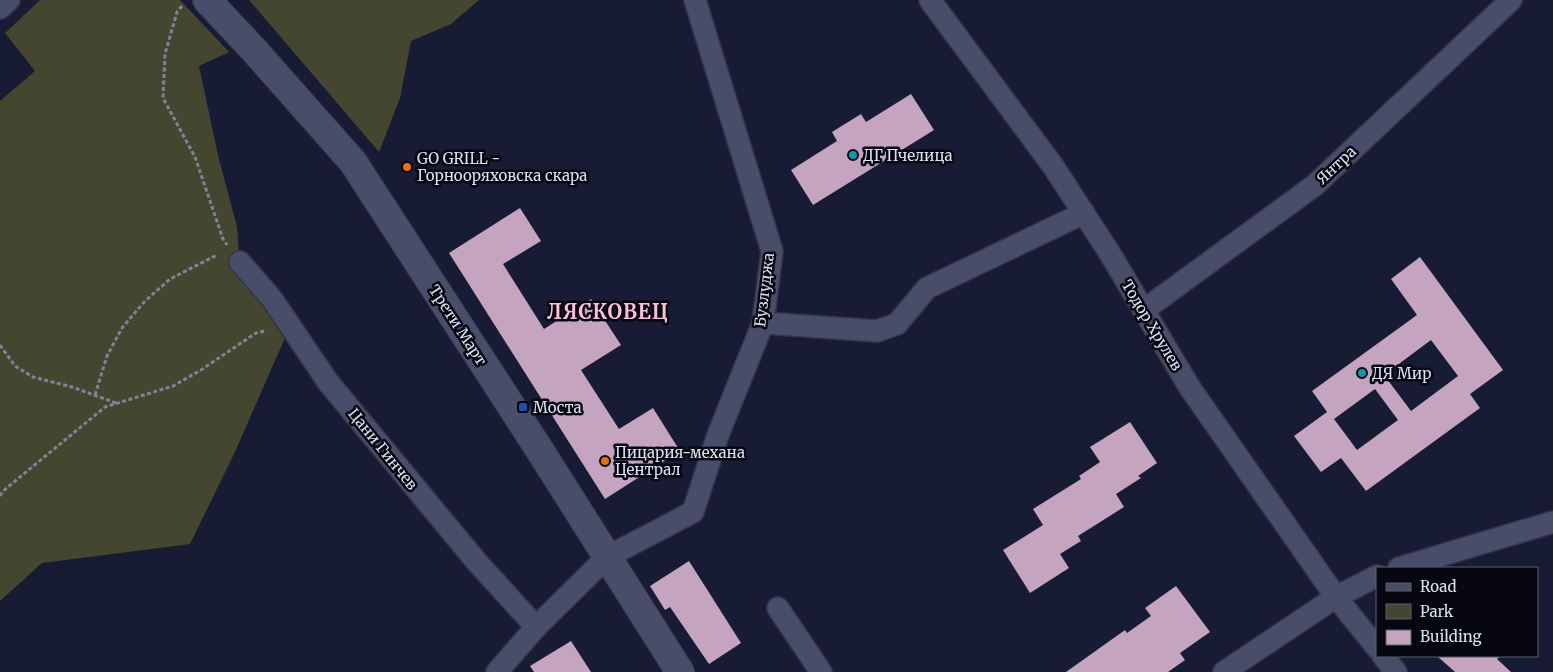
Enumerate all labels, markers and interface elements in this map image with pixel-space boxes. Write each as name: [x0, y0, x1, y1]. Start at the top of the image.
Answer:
street label: Янтра: [1312, 142, 1360, 188]
place label: ДГ Пчелица: [863, 146, 953, 165]
place label: GO GRILL - Горнооряховска скара: [417, 149, 587, 185]
marker: ДГ Пчелица: [847, 149, 859, 161]
marker: GO GRILL - Горнооряховска скара: [401, 161, 413, 173]
street label: Бузлуджа: [750, 252, 778, 328]
street label: Тодор Хрулев: [1117, 276, 1187, 374]
street label: Трети Март: [425, 281, 491, 369]
district label: ЛЯСКОВЕЦ: [547, 299, 669, 324]
place label: ДЯ Мир: [1372, 364, 1431, 383]
marker: ДЯ Мир: [1356, 367, 1368, 379]
place label: Моста: [533, 398, 581, 417]
marker: Моста: [517, 401, 529, 413]
street label: Цани Гинчев: [344, 404, 422, 494]
place label: Пицария-механа Централ: [615, 443, 745, 479]
marker: Пицария-механа Централ: [599, 455, 611, 467]
legend: [1376, 567, 1538, 657]
text: Road: [1420, 577, 1456, 596]
text: Park: [1420, 602, 1454, 621]
text: Building: [1420, 627, 1482, 646]

